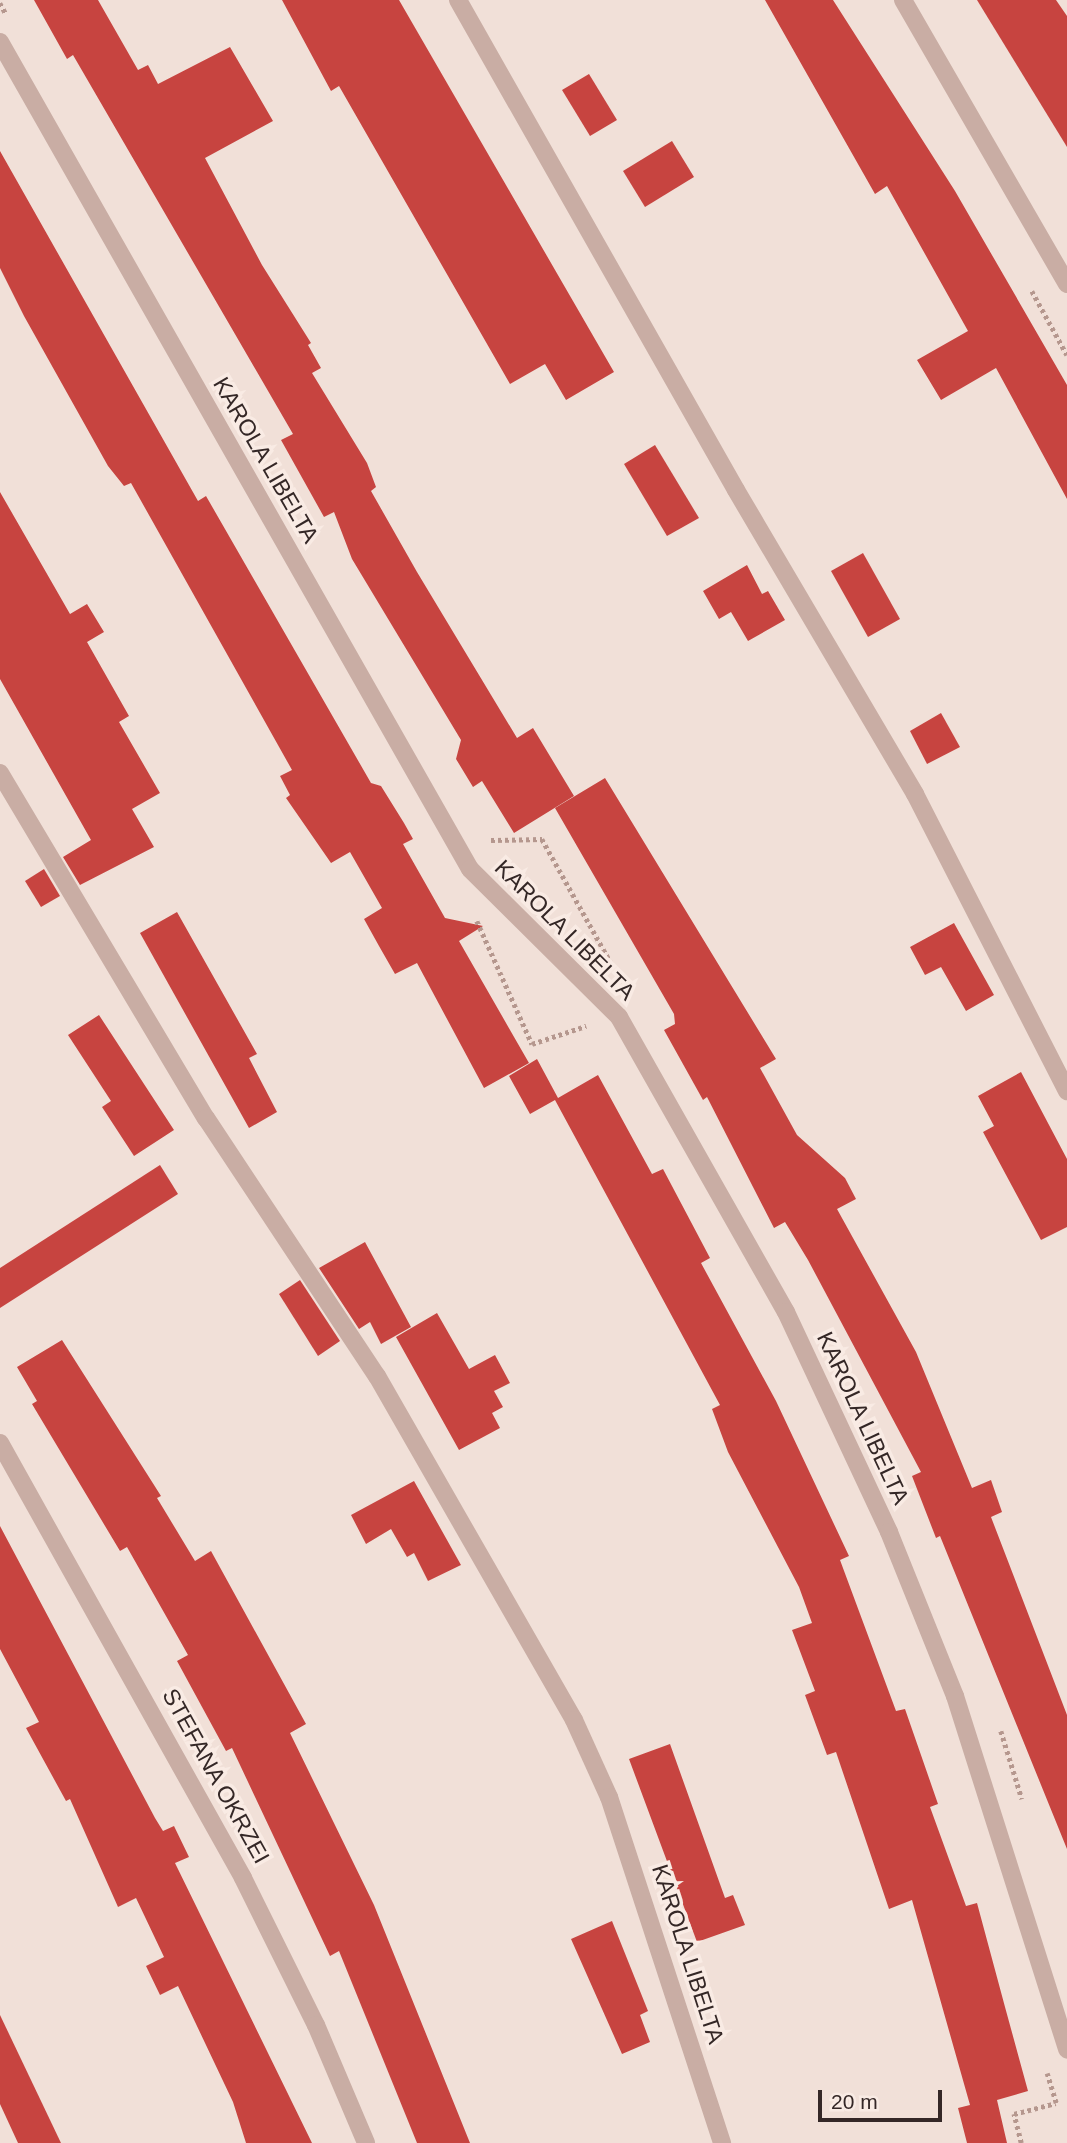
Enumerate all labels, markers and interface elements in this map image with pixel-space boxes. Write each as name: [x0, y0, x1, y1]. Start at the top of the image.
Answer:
street label: KAROLA LIBELTA: [207, 372, 325, 548]
street label: KAROLA LIBELTA: [489, 854, 641, 1006]
street label: KAROLA LIBELTA: [811, 1327, 915, 1509]
street label: STEFANA OKRZEI: [156, 1683, 276, 1869]
street label: KAROLA LIBELTA: [646, 1860, 730, 2048]
scale bar: [822, 2076, 946, 2120]
text: 20 m: [831, 2090, 878, 2113]

